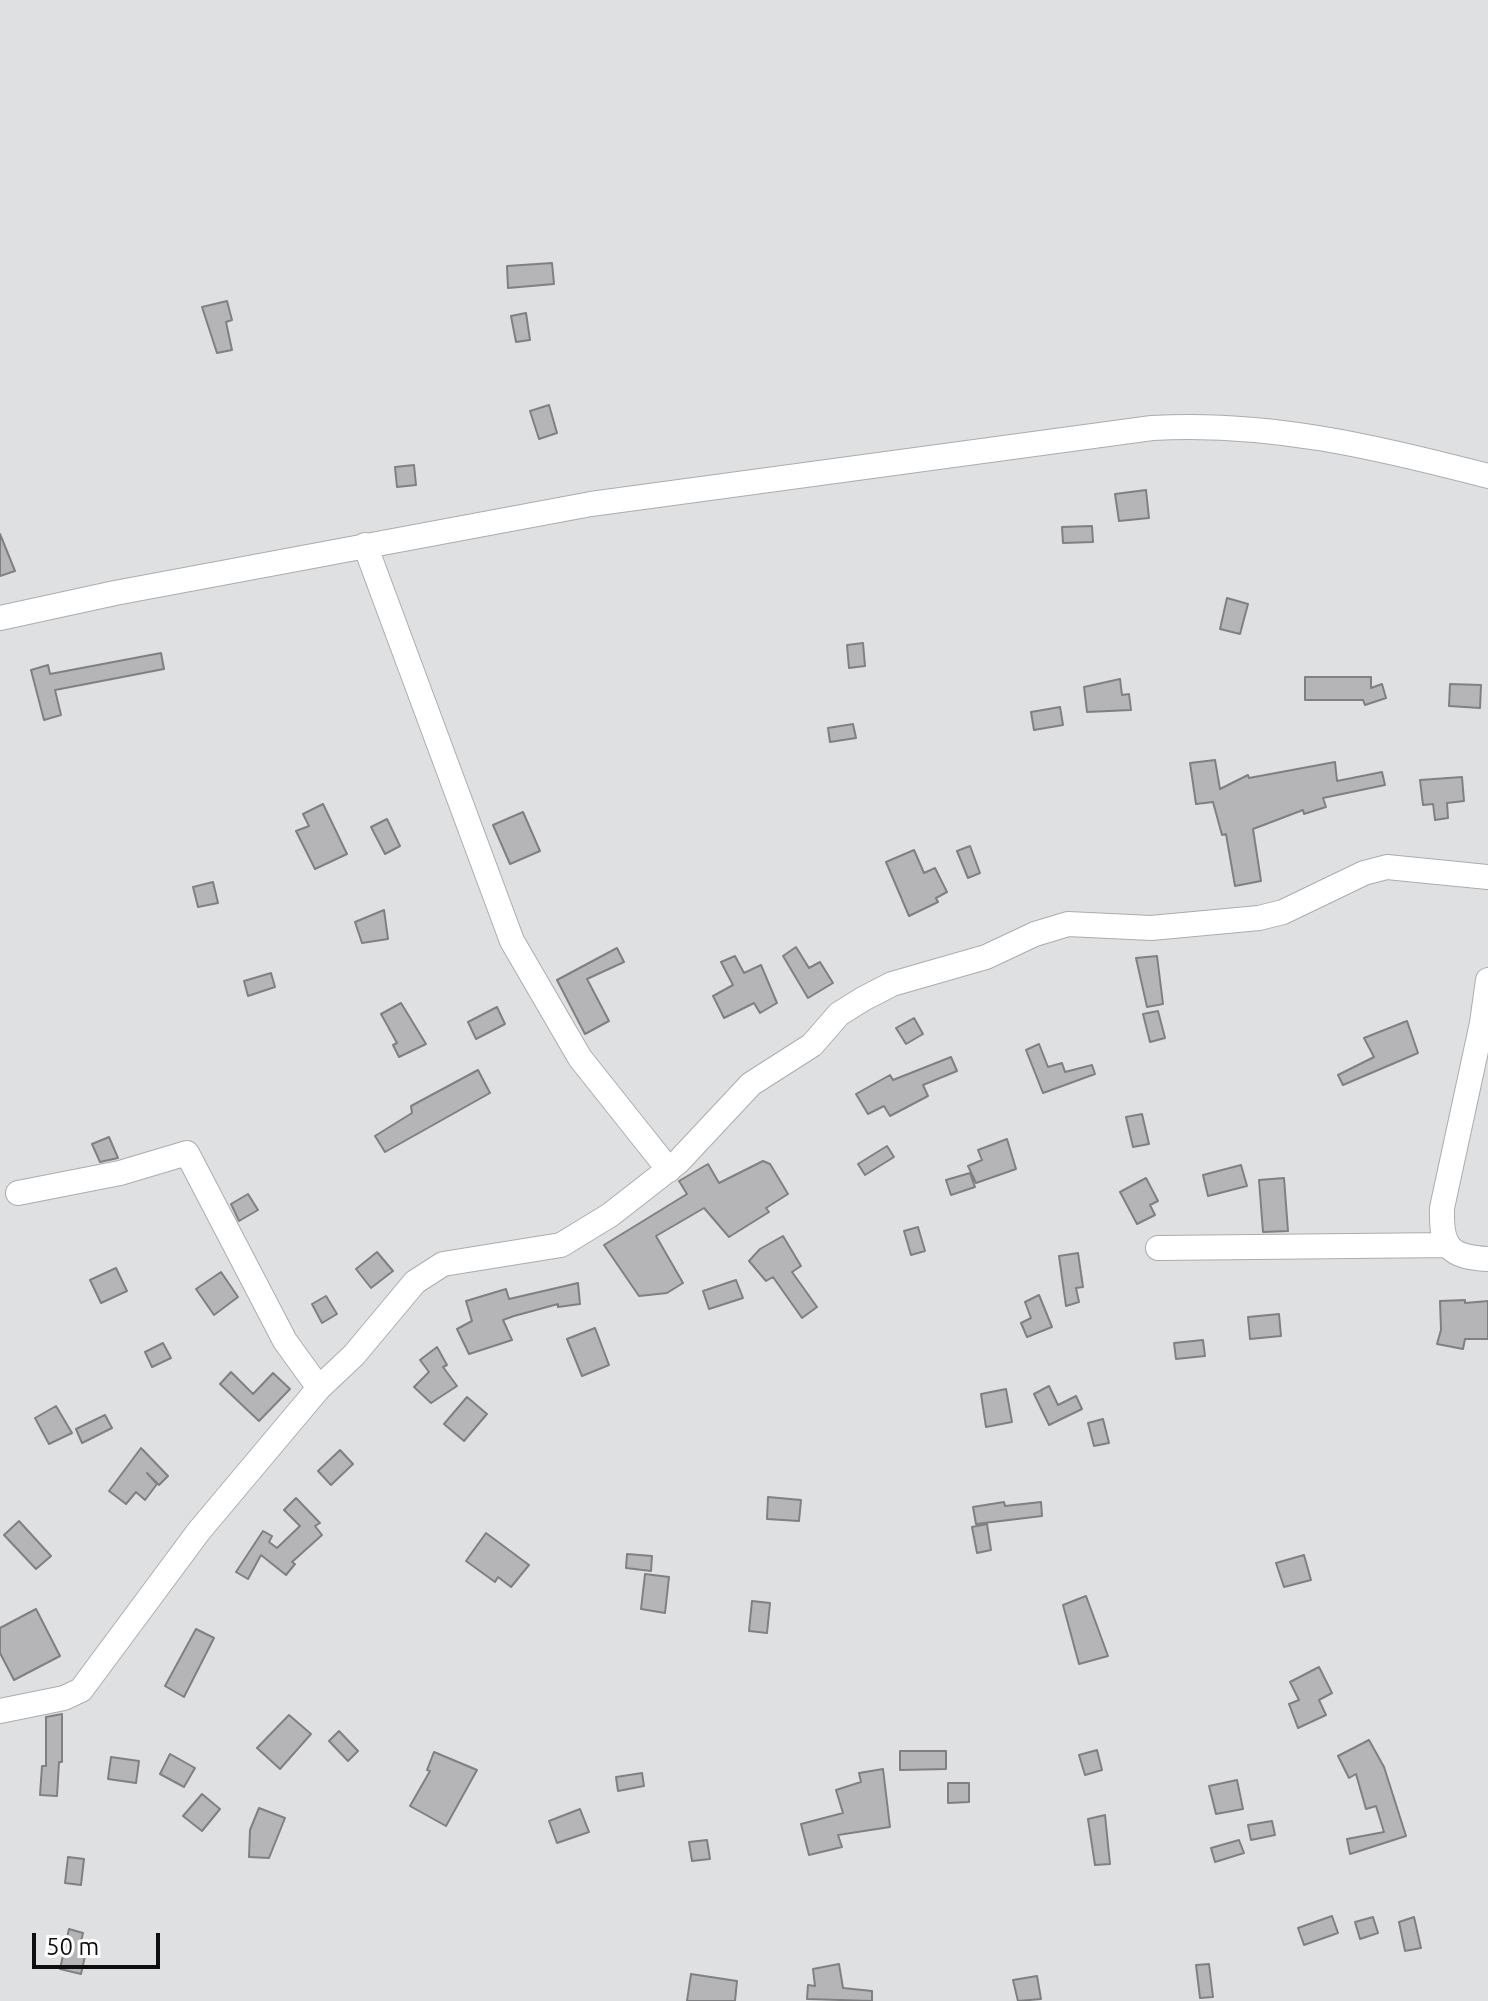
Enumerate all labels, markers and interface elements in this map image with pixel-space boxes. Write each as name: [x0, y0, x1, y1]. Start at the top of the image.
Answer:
scale bar: [36, 1917, 164, 1967]
text: 50 m: [46, 1933, 99, 1960]

